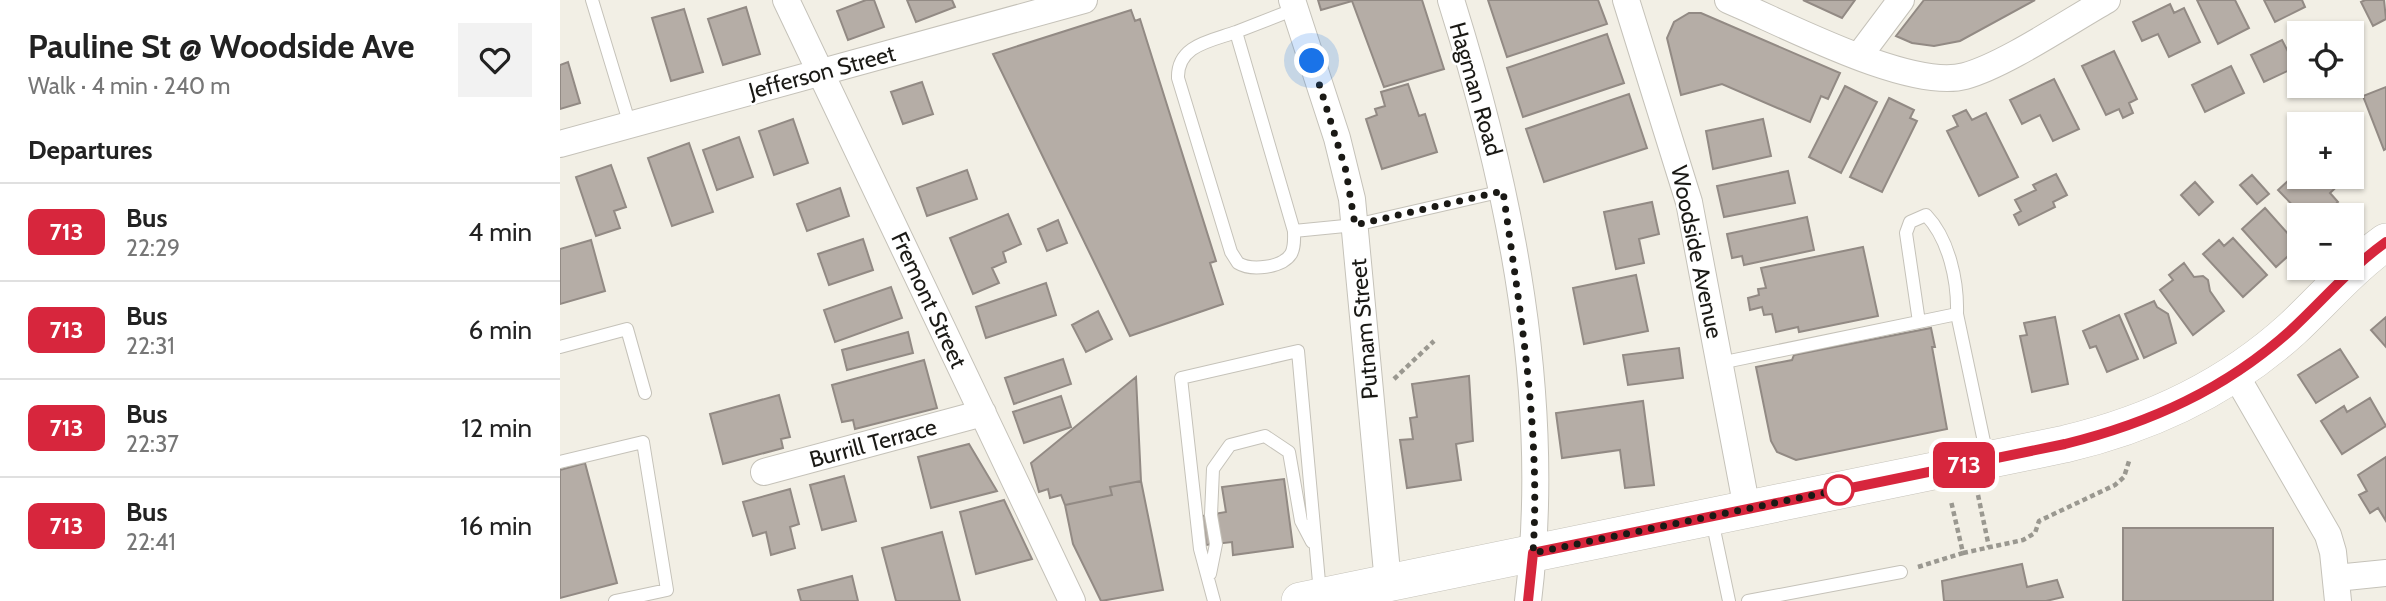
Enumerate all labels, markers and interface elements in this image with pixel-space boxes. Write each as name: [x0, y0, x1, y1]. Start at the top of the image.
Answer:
street label: Hagman Road: [1444, 19, 1508, 159]
map controls: [2287, 21, 2364, 280]
button: locate: [2287, 21, 2364, 98]
button: heart: [458, 23, 532, 97]
text: Pauline St @ Woodside Ave: [28, 26, 414, 66]
street label: Jefferson Street: [745, 39, 899, 105]
your location: [1294, 43, 1329, 78]
text: Walk · 4 min · 240 m: [28, 72, 230, 100]
button: +: [2287, 112, 2364, 189]
text: Departures: [28, 134, 152, 166]
street label: Woodside Avenue: [1665, 163, 1729, 341]
text: Bus: [126, 202, 167, 234]
button: −: [2287, 203, 2364, 280]
text: 4 min: [468, 216, 532, 248]
text: 713: [49, 217, 84, 246]
street label: Fremont Street: [885, 227, 973, 373]
text: 22:29: [126, 234, 180, 262]
street label: Putnam Street: [1344, 257, 1384, 401]
text: Bus: [126, 300, 167, 332]
text: 6 min: [469, 314, 532, 346]
text: 713: [49, 315, 84, 344]
text: 22:31: [126, 332, 175, 360]
text: Bus: [126, 398, 167, 430]
text: 12 min: [461, 412, 532, 444]
street label: Burrill Terrace: [806, 412, 940, 473]
text: 713: [49, 413, 84, 442]
text: 22:37: [126, 430, 179, 458]
line badge: 713: [1924, 442, 2004, 488]
text: 713: [1947, 450, 1981, 479]
unlabelled marker: [1824, 475, 1854, 505]
text: Bus: [126, 496, 167, 528]
text: 16 min: [460, 510, 532, 542]
text: 713: [49, 511, 84, 540]
text: 22:41: [126, 528, 176, 556]

